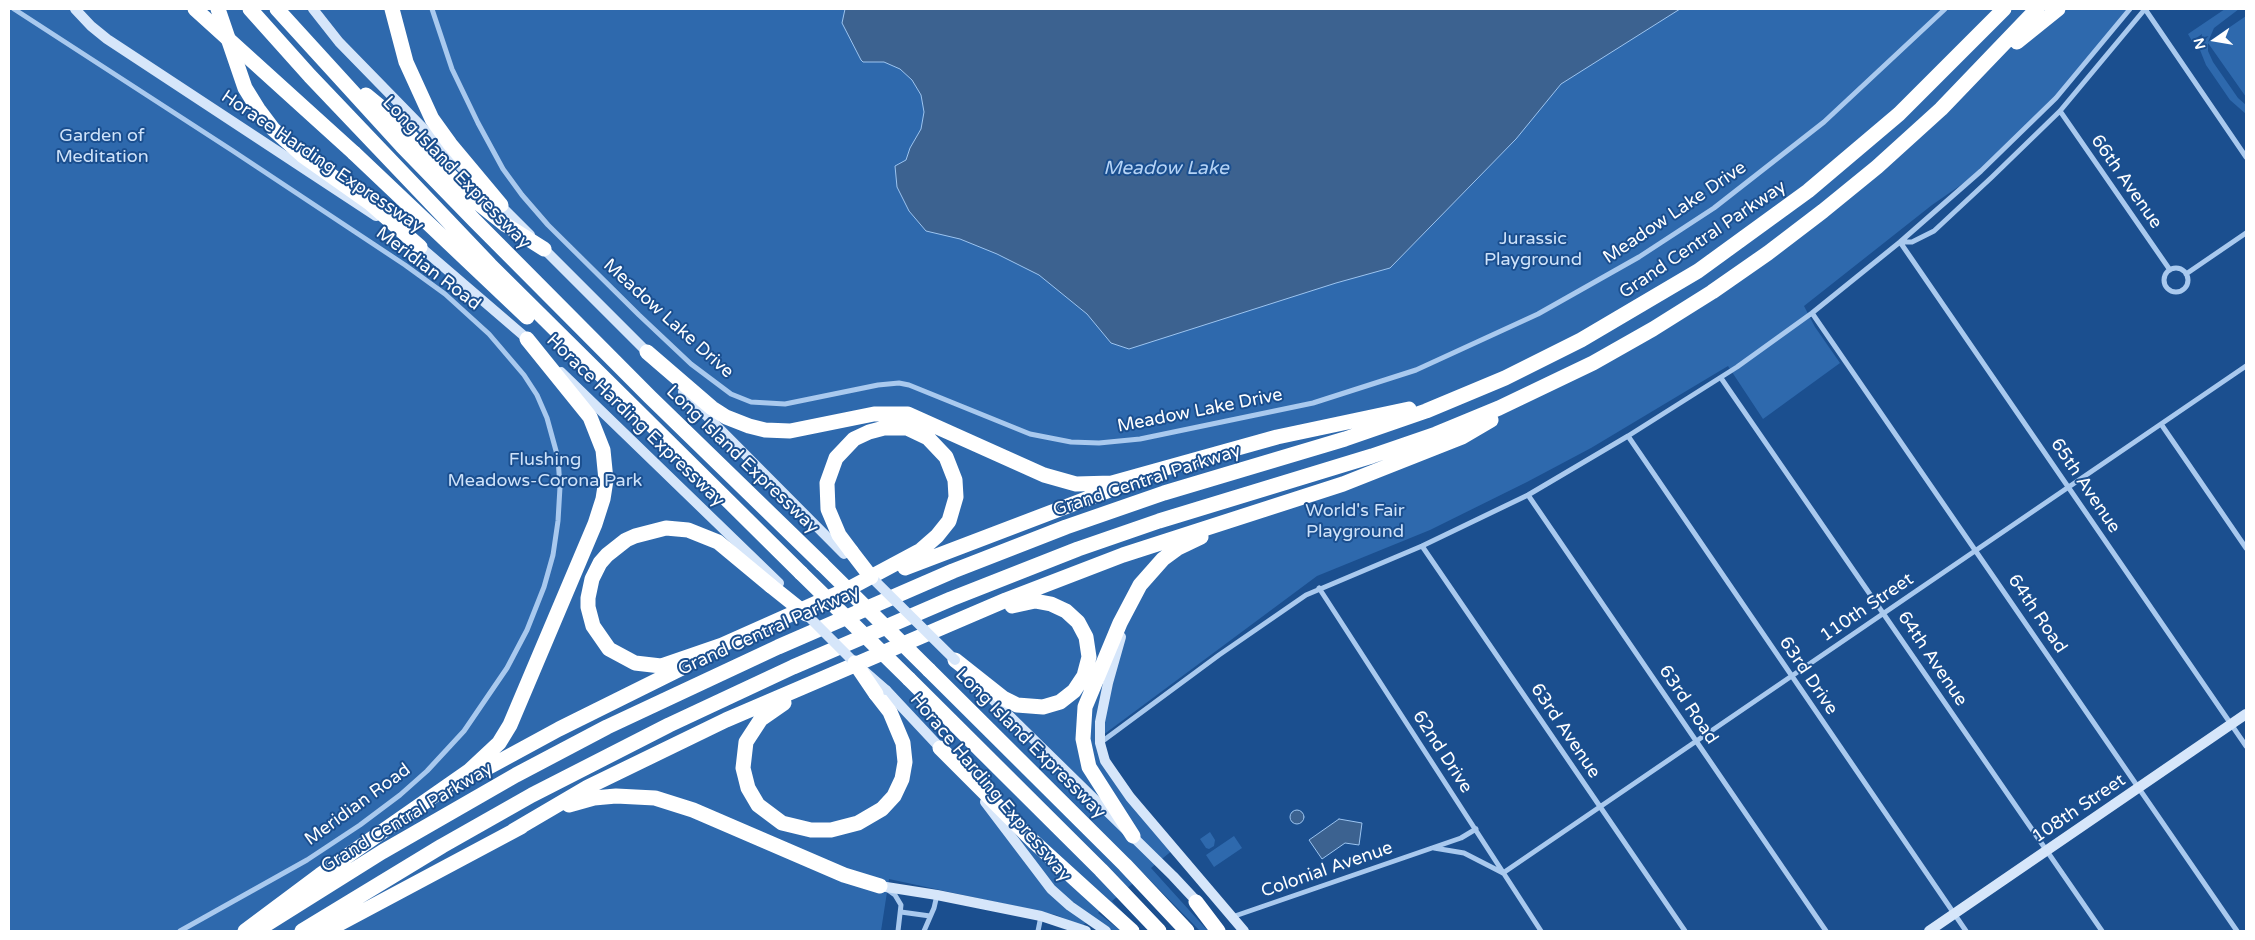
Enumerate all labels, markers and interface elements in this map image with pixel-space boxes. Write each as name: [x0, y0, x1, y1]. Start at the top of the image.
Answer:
north arrow: [2190, 15, 2240, 65]
text: N: [2190, 36, 2209, 51]
street label: Horace Harding Expressway: [217, 86, 427, 238]
street label: Long Island Expressway: [377, 92, 535, 254]
park label: Garden of Meditation: [55, 125, 149, 168]
street label: 66th Avenue: [2086, 131, 2166, 233]
street label: Meadow Lake Drive: [1599, 157, 1751, 269]
water label: Meadow Lake: [1103, 158, 1229, 180]
street label: Grand Central Parkway: [1616, 176, 1790, 304]
street label: Meridian Road: [371, 223, 485, 315]
park label: Jurassic Playground: [1484, 228, 1582, 270]
street label: Meadow Lake Drive: [598, 255, 738, 383]
street label: Horace Harding Expressway: [541, 330, 729, 512]
street label: Long Island Expressway: [661, 381, 823, 539]
street label: Meadow Lake Drive: [1116, 384, 1284, 438]
street label: 65th Avenue: [2045, 435, 2125, 537]
street label: Grand Central Parkway: [1050, 440, 1244, 522]
park label: Flushing Meadows-Corona Park: [448, 449, 642, 492]
park label: World's Fair Playground: [1305, 500, 1405, 542]
street label: 110th Street: [1816, 569, 1918, 647]
street label: 64th Road: [2003, 571, 2071, 657]
street label: Grand Central Parkway: [675, 581, 863, 681]
street label: 64th Avenue: [1892, 608, 1972, 710]
street label: 63rd Drive: [1774, 633, 1842, 719]
street label: 63rd Road: [1654, 661, 1722, 749]
street label: Long Island Expressway: [950, 664, 1110, 824]
street label: 63rd Avenue: [1525, 679, 1605, 783]
street label: Horace Harding Expressway: [905, 689, 1075, 887]
street label: 62nd Drive: [1407, 707, 1477, 797]
street label: Grand Central Parkway: [317, 758, 497, 878]
street label: Meridian Road: [301, 759, 415, 851]
street label: 108th Street: [2028, 770, 2130, 848]
street label: Colonial Avenue: [1258, 837, 1396, 903]

